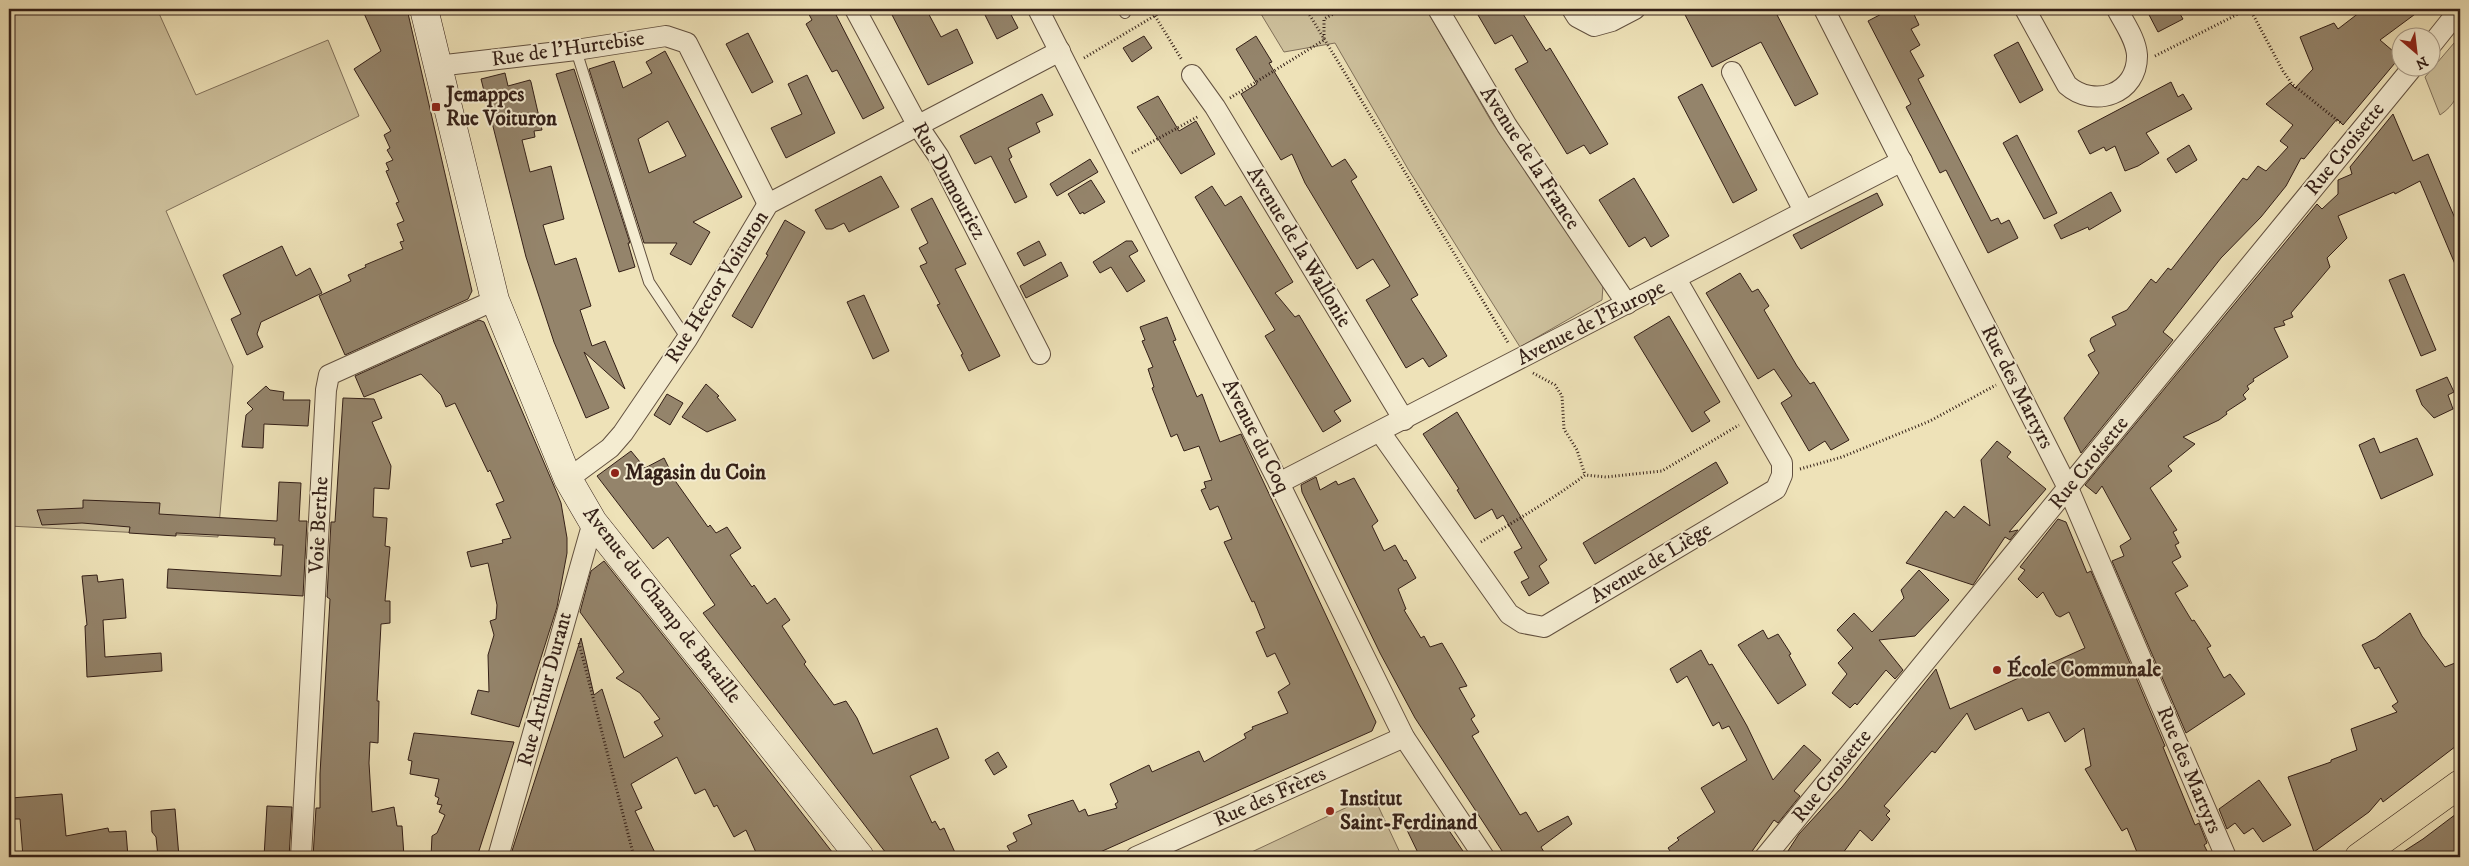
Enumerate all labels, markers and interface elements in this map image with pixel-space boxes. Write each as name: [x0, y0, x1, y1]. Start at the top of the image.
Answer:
street label: Rue de l'Hurtebise: [490, 25, 647, 73]
north arrow: [2392, 28, 2442, 78]
text: N: [2412, 52, 2431, 73]
street label: Avenue de la France: [1474, 81, 1586, 235]
place label: Jemappes Rue Voituron: [444, 82, 558, 132]
street label: Rue Croisette: [2300, 97, 2391, 201]
marker: Jemappes Rue Voituron: [430, 101, 442, 113]
street label: Rue Dumouriez: [906, 118, 992, 244]
street label: Avenue de la Wallonie: [1241, 162, 1357, 332]
street label: Rue Hector Voituron: [660, 206, 774, 368]
street label: Avenue de l'Europe: [1513, 274, 1670, 372]
street label: Rue des Martyrs: [1975, 321, 2059, 453]
street label: Avenue du Coq: [1216, 375, 1296, 498]
street label: Rue Croisette: [2044, 411, 2135, 515]
place label: Magasin du Coin: [625, 460, 767, 486]
marker: Magasin du Coin: [609, 467, 621, 479]
street label: Voie Berthe: [303, 476, 335, 575]
street label: Avenue du Champ de Bataille: [577, 501, 747, 709]
street label: Avenue de Liège: [1586, 516, 1717, 609]
street label: Rue Arthur Durant: [512, 609, 578, 769]
place label: École Communale: [2007, 655, 2161, 683]
marker: École Communale: [1991, 664, 2003, 676]
street label: Rue des Martyrs: [2151, 703, 2227, 837]
street label: Rue Croisette: [1787, 724, 1878, 828]
street label: Rue des Frères: [1210, 761, 1330, 833]
place label: Institut Saint-Ferdinand: [1340, 786, 1478, 836]
marker: Institut Saint-Ferdinand: [1324, 805, 1336, 817]

